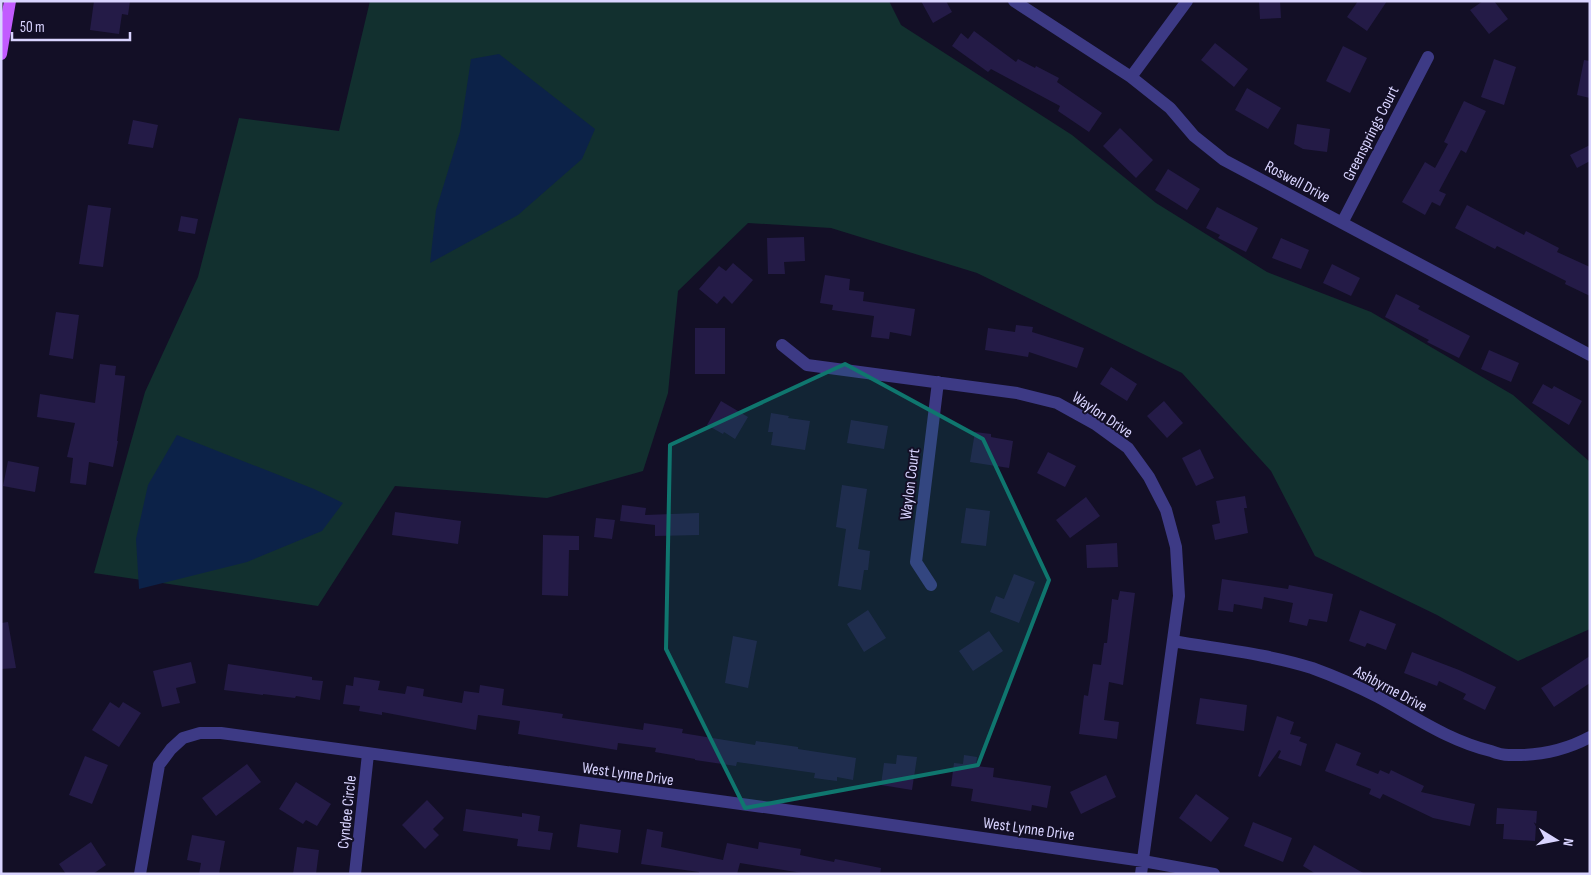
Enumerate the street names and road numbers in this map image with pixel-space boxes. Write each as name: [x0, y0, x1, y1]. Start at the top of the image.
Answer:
street label: Greensprings Court: [1339, 83, 1403, 184]
street label: Roswell Drive: [1261, 157, 1333, 207]
street label: Waylon Drive: [1068, 388, 1136, 442]
street label: Waylon Court: [897, 447, 924, 521]
street label: Ashbyrne Drive: [1349, 662, 1430, 717]
street label: West Lynne Drive: [581, 759, 675, 790]
street label: Cyndee Circle: [334, 775, 361, 850]
street label: West Lynne Drive: [982, 814, 1076, 845]

